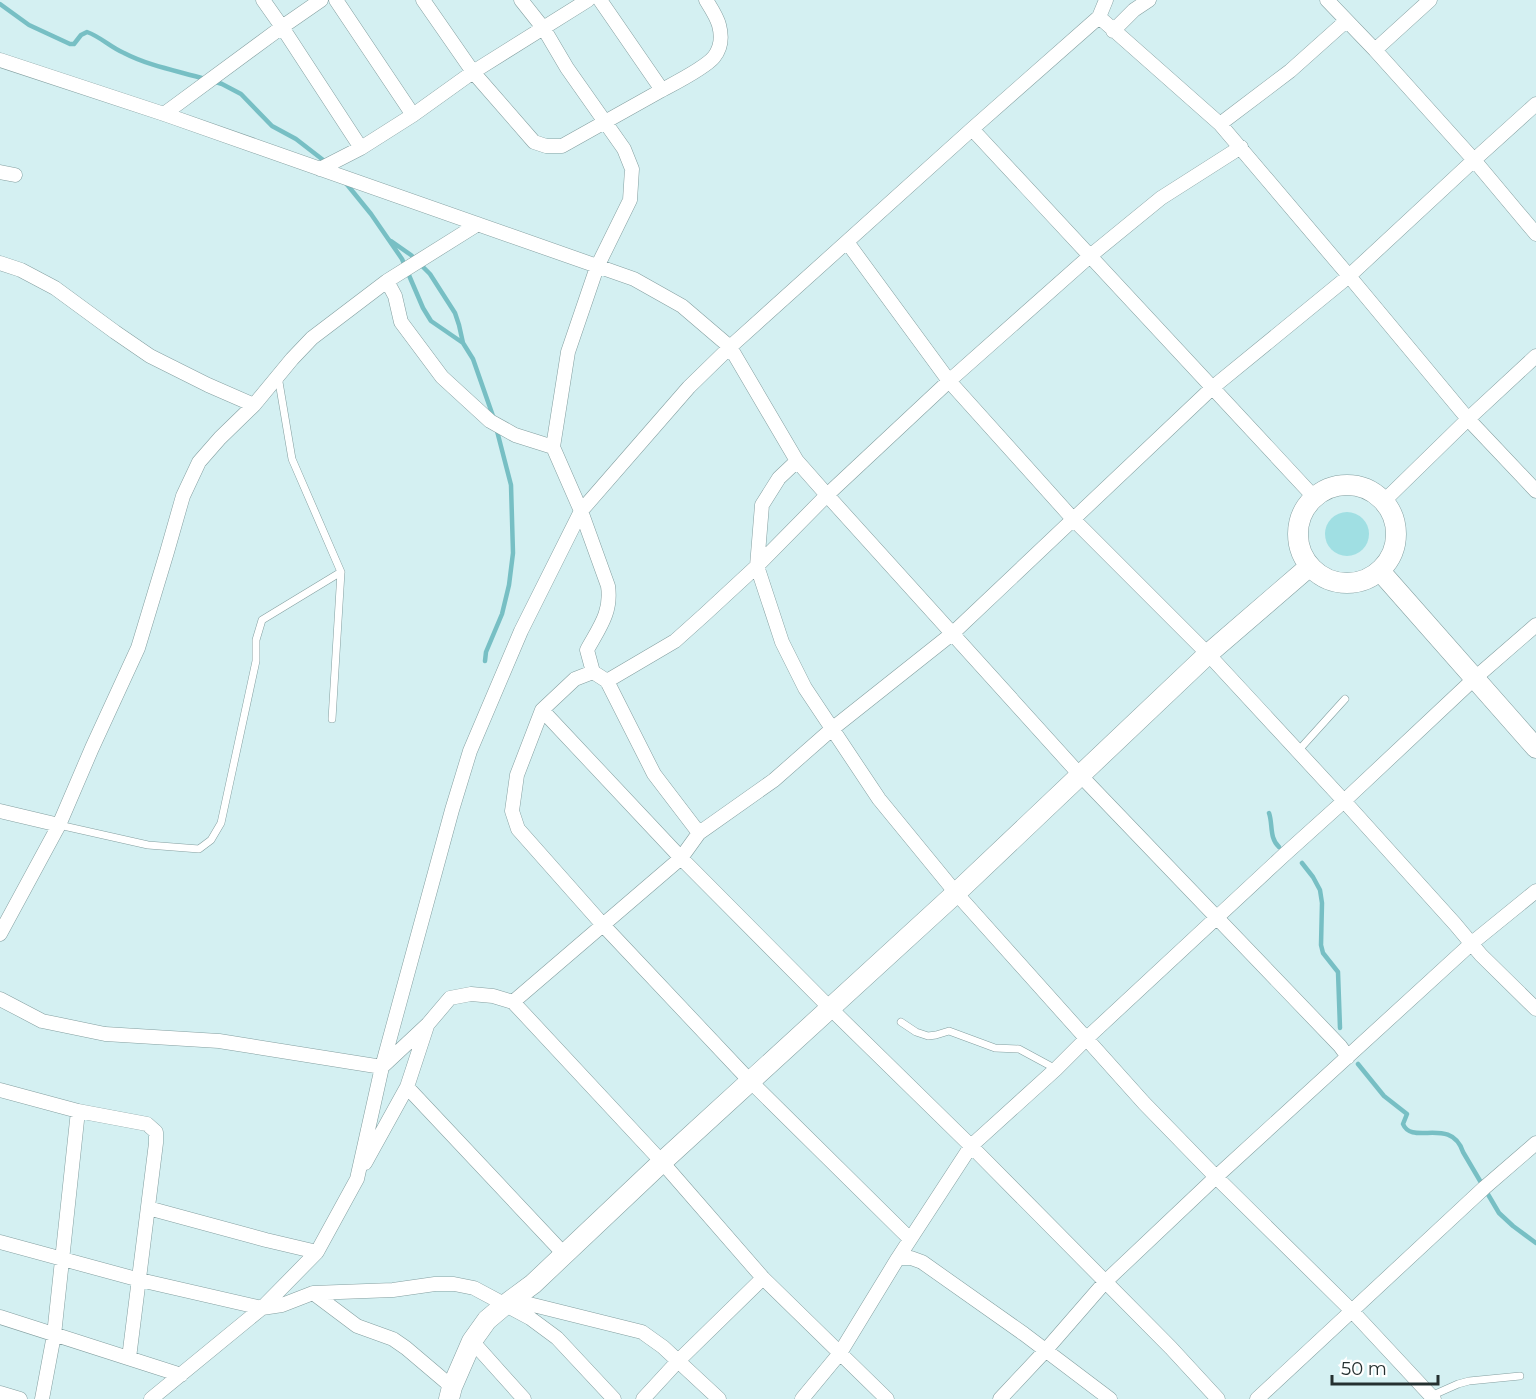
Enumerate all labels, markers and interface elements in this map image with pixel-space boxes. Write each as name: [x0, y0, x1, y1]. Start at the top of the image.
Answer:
scale bar: [1332, 1348, 1438, 1386]
text: 50 m: [1341, 1358, 1387, 1380]

